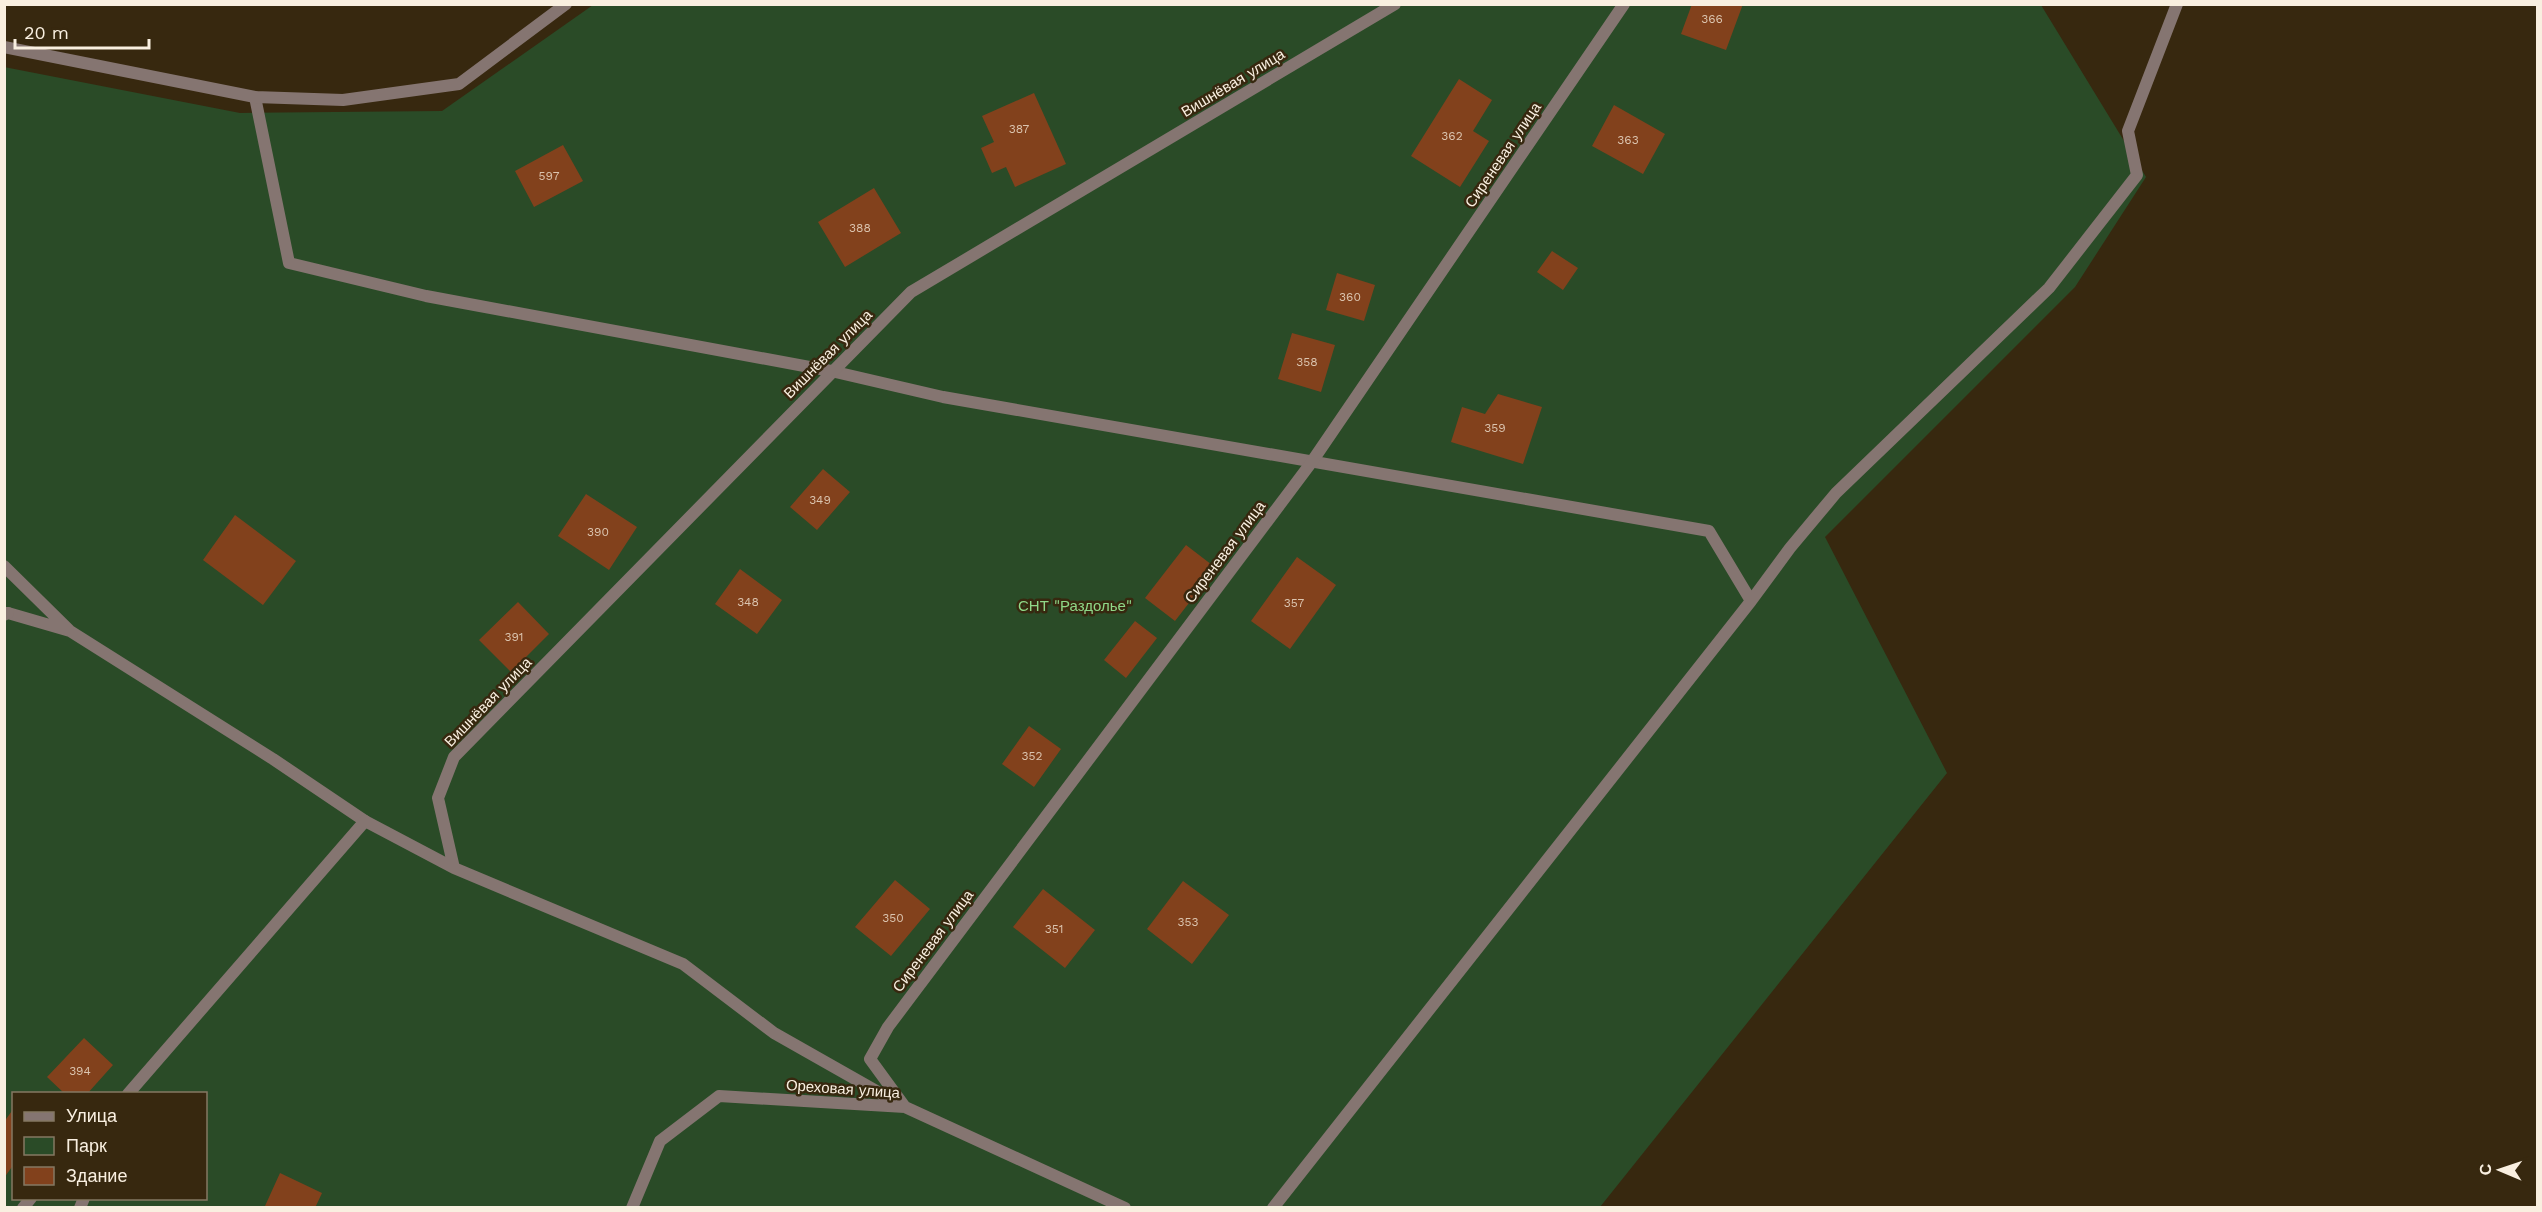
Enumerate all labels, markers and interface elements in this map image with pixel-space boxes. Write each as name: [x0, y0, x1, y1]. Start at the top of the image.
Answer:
scale bar: [15, 12, 148, 50]
house number: 366: [1701, 12, 1723, 26]
text: 20 m: [24, 22, 69, 43]
street label: Вишнёвая улица: [1178, 45, 1289, 121]
street label: Сиреневая улица: [1461, 98, 1545, 211]
house number: 387: [1009, 122, 1030, 136]
house number: 362: [1441, 129, 1463, 143]
house number: 363: [1617, 133, 1639, 147]
house number: 597: [539, 169, 560, 183]
house number: 388: [849, 221, 871, 235]
house number: 360: [1339, 290, 1361, 304]
street label: Вишнёвая улица: [780, 306, 876, 402]
house number: 358: [1296, 355, 1318, 369]
house number: 359: [1484, 421, 1506, 435]
house number: 349: [809, 493, 831, 507]
street label: Сиреневая улица: [1181, 497, 1270, 607]
house number: 390: [587, 525, 609, 539]
house number: 348: [737, 595, 759, 609]
house number: 357: [1284, 596, 1305, 610]
park label: СНТ "Раздолье": [1018, 597, 1132, 615]
house number: 391: [504, 630, 524, 644]
street label: Вишнёвая улица: [441, 653, 536, 751]
house number: 352: [1022, 749, 1042, 763]
street label: Сиреневая улица: [889, 886, 978, 996]
house number: 350: [882, 911, 904, 925]
house number: 353: [1178, 915, 1198, 929]
house number: 351: [1045, 922, 1063, 936]
house number: 394: [69, 1064, 91, 1078]
street label: Ореховая улица: [785, 1076, 901, 1102]
legend: [12, 1092, 207, 1200]
text: Улица: [66, 1105, 118, 1126]
text: Парк: [66, 1135, 107, 1156]
north arrow: [2470, 1140, 2530, 1200]
text: С: [2476, 1163, 2495, 1176]
text: Здание: [66, 1165, 127, 1186]

